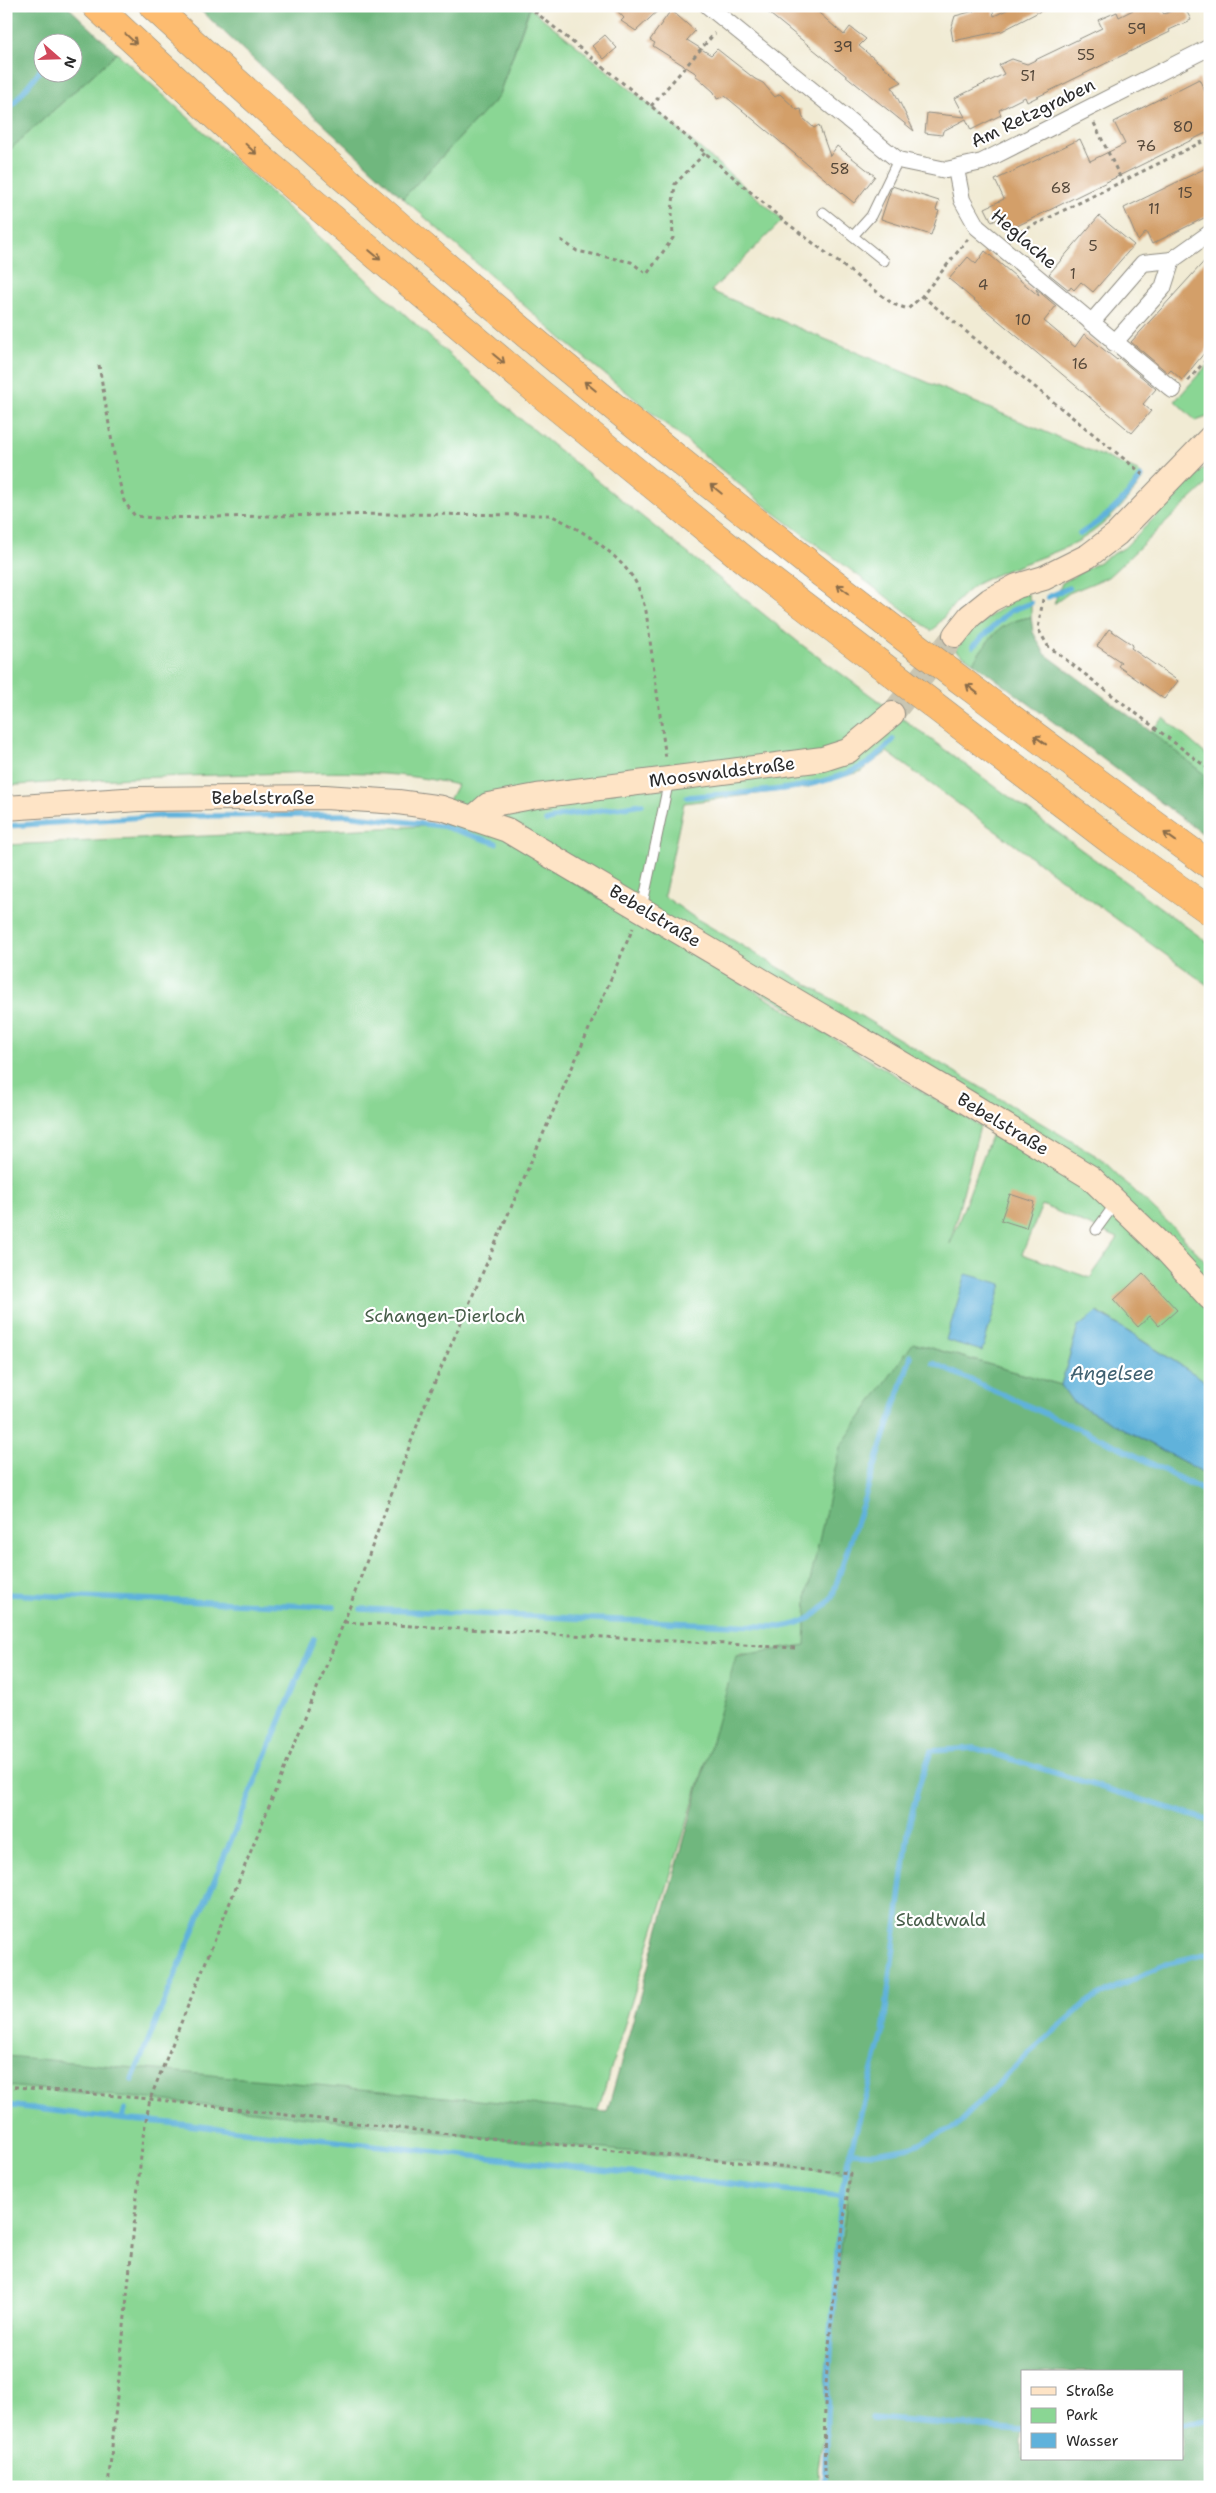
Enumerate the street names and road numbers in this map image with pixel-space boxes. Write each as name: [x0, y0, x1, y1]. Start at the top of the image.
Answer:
street label: Am Retzgraben: [967, 73, 1099, 153]
street label: Heglache: [986, 204, 1062, 274]
street label: Mooswaldstraße: [648, 751, 796, 793]
street label: Bebelstraße: [211, 786, 315, 810]
street label: Bebelstraße: [605, 879, 705, 953]
street label: Bebelstraße: [953, 1087, 1053, 1161]

